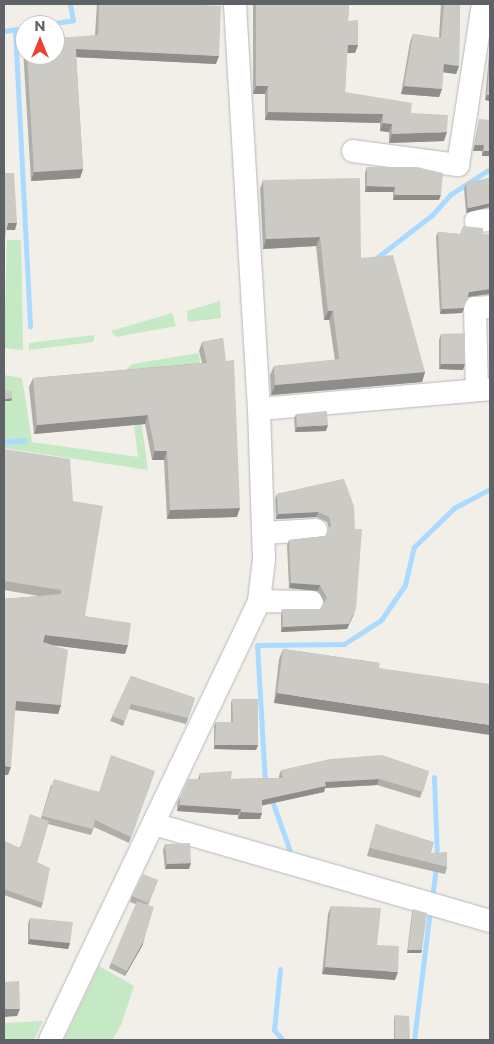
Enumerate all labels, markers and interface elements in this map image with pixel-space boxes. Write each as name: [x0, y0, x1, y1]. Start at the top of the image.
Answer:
north arrow: [15, 15, 65, 65]
text: N: [34, 17, 46, 35]

